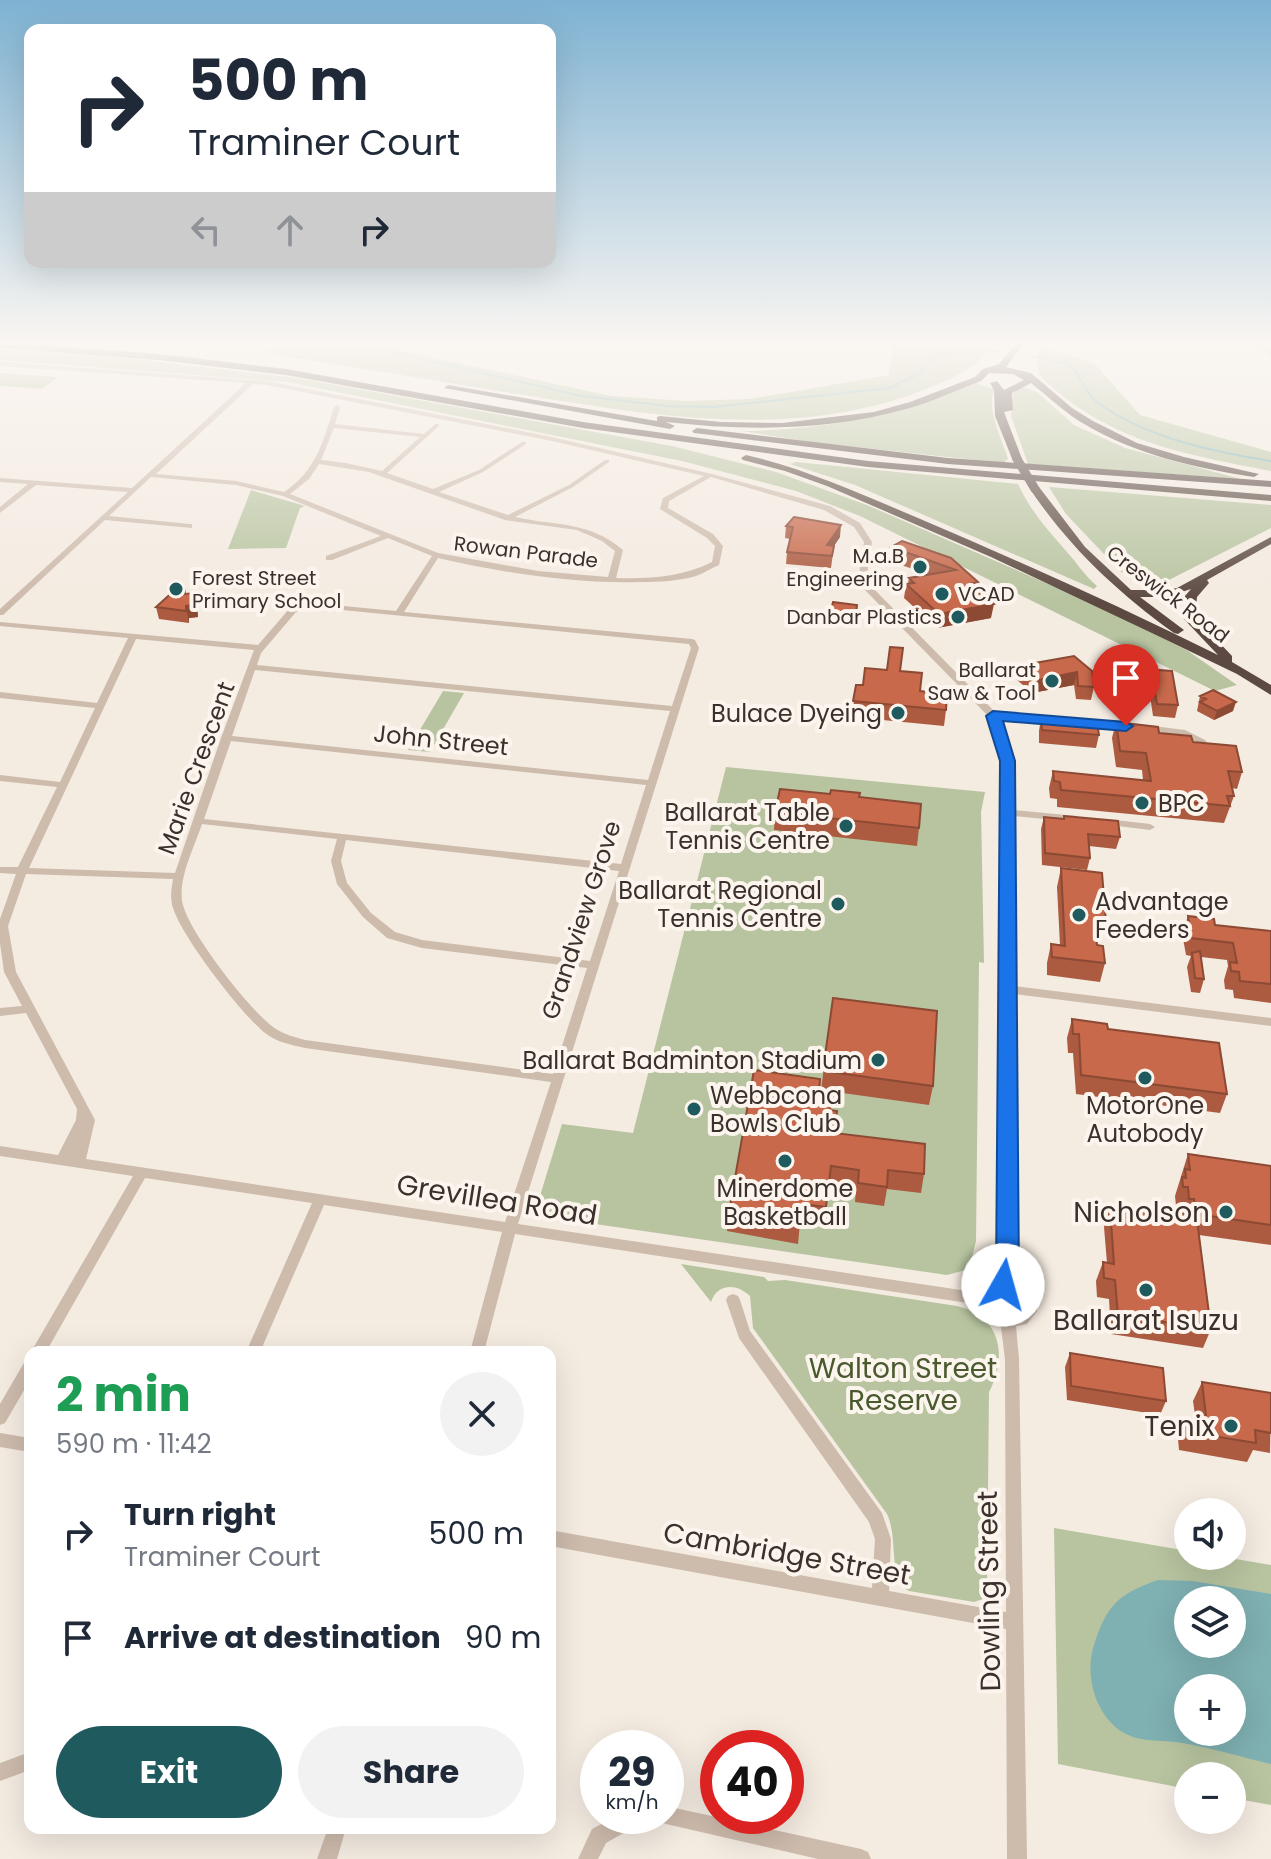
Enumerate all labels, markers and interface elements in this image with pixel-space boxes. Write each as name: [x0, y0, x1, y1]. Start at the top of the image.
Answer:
text: 500 m: [188, 41, 369, 120]
icon: right: [56, 56, 160, 160]
text: Traminer Court: [188, 117, 460, 168]
icon: left: [184, 208, 228, 252]
icon: ahead: [268, 208, 312, 252]
icon: right: [352, 208, 396, 252]
street label: Rowan Parade: [452, 529, 600, 575]
street label: Creswick Road: [1101, 539, 1235, 649]
place label: M.a.B Engineering: [786, 542, 904, 593]
marker: M.a.B Engineering: [911, 558, 929, 576]
place label: Forest Street Primary School: [192, 564, 341, 615]
marker: Forest Street Primary School: [167, 580, 185, 598]
place label: VCAD: [958, 580, 1015, 608]
marker: VCAD: [933, 585, 951, 603]
place label: Danbar Plastics: [786, 603, 942, 631]
marker: Danbar Plastics: [949, 608, 967, 626]
pin: [1092, 644, 1160, 726]
place label: Ballarat Saw & Tool: [928, 656, 1036, 707]
icon: arrive: [1104, 656, 1148, 700]
marker: Ballarat Saw & Tool: [1043, 672, 1061, 690]
street label: Marie Crescent: [149, 677, 243, 859]
place label: Bulace Dyeing: [711, 697, 882, 730]
marker: Bulace Dyeing: [889, 704, 907, 722]
street label: John Street: [372, 717, 510, 763]
place label: BPC: [1158, 787, 1205, 820]
marker: BPC: [1133, 794, 1151, 812]
place label: Ballarat Table Tennis Centre: [664, 796, 830, 857]
street label: Grandview Grove: [533, 816, 629, 1024]
marker: Ballarat Table Tennis Centre: [837, 817, 855, 835]
place label: Ballarat Regional Tennis Centre: [618, 874, 822, 935]
place label: Advantage Feeders: [1095, 885, 1229, 946]
marker: Ballarat Regional Tennis Centre: [829, 895, 847, 913]
marker: Advantage Feeders: [1070, 906, 1088, 924]
place label: Ballarat Badminton Stadium: [522, 1044, 862, 1077]
marker: Ballarat Badminton Stadium: [869, 1051, 887, 1069]
marker: MotorOne Autobody: [1136, 1069, 1154, 1087]
place label: Webbcona Bowls Club: [710, 1079, 842, 1140]
place label: MotorOne Autobody: [1086, 1089, 1204, 1150]
marker: Webbcona Bowls Club: [685, 1100, 703, 1118]
marker: Minerdome Basketball: [776, 1152, 794, 1170]
street label: Grevillea Road: [394, 1165, 600, 1235]
place label: Minerdome Basketball: [717, 1172, 853, 1233]
place label: Nicholson: [1073, 1193, 1210, 1232]
marker: Nicholson: [1217, 1203, 1235, 1221]
position arrow: [961, 1243, 1045, 1327]
marker: Ballarat Isuzu: [1137, 1281, 1155, 1299]
place label: Ballarat Isuzu: [1053, 1301, 1239, 1340]
park label: Walton Street Reserve: [809, 1349, 997, 1420]
text: 2 min: [56, 1361, 191, 1428]
button: close: [440, 1372, 524, 1456]
place label: Tenix: [1144, 1407, 1216, 1446]
marker: Tenix: [1222, 1417, 1240, 1435]
text: 590 m · 11:42: [56, 1426, 212, 1462]
street label: Dowling Street: [968, 1490, 1010, 1692]
text: Turn right: [124, 1493, 276, 1536]
map controls: [1174, 1498, 1246, 1834]
button: sound: [1174, 1498, 1246, 1570]
icon: right: [56, 1512, 100, 1556]
text: 500 m: [429, 1512, 524, 1555]
street label: Cambridge Street: [660, 1513, 914, 1595]
text: Traminer Court: [124, 1539, 320, 1575]
button: layers: [1174, 1586, 1246, 1658]
icon: arrive: [56, 1616, 100, 1660]
text: Arrive at destination: [124, 1616, 441, 1659]
text: 90 m: [465, 1616, 541, 1659]
button: +: [1174, 1674, 1246, 1746]
button: Exit: [56, 1726, 282, 1818]
button: Share: [298, 1726, 524, 1818]
speed limit sign: 40: [700, 1730, 804, 1834]
text: 29: [608, 1744, 656, 1800]
button: −: [1174, 1762, 1246, 1834]
text: km/h: [605, 1788, 659, 1816]

